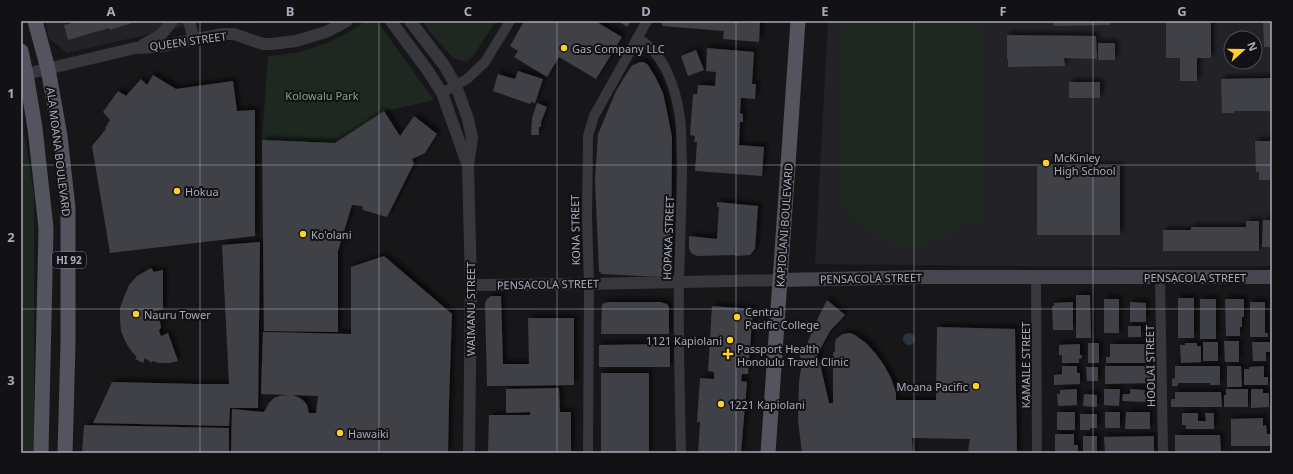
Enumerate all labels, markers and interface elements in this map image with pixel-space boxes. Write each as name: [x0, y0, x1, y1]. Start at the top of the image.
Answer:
text: A: [107, 2, 116, 20]
text: B: [286, 2, 294, 20]
text: C: [464, 2, 472, 20]
text: D: [641, 2, 651, 20]
text: E: [821, 2, 829, 20]
text: F: [999, 2, 1007, 20]
text: G: [1177, 2, 1187, 20]
street label: QUEEN STREET: [149, 28, 227, 54]
north arrow: [1223, 30, 1263, 70]
text: N: [1244, 39, 1261, 53]
place label: Gas Company LLC: [572, 41, 665, 56]
marker: Gas Company LLC: [559, 43, 569, 53]
text: 1: [7, 84, 15, 102]
street label: ALA MOANA BOULEVARD: [44, 87, 74, 217]
park label: Kolowalu Park: [285, 88, 359, 103]
place label: McKinley High School: [1054, 150, 1116, 178]
marker: McKinley High School: [1041, 158, 1051, 168]
street label: KAPIOLANI BOULEVARD: [772, 162, 796, 288]
place label: Hokua: [185, 184, 219, 199]
marker: Hokua: [172, 186, 182, 196]
street label: KONA STREET: [567, 194, 583, 266]
street label: HOPAKA STREET: [659, 196, 677, 280]
place label: Ko'olani: [311, 227, 351, 242]
text: 2: [7, 228, 15, 246]
marker: Ko'olani: [298, 229, 308, 239]
road number: HI 92: [52, 252, 86, 268]
street label: WAIMANU STREET: [463, 262, 478, 356]
street label: PENSACOLA STREET: [820, 270, 922, 286]
street label: PENSACOLA STREET: [1144, 270, 1246, 285]
street label: PENSACOLA STREET: [497, 276, 599, 292]
place label: Central Pacific College: [745, 304, 819, 332]
place label: Nauru Tower: [144, 307, 211, 322]
marker: Nauru Tower: [131, 309, 141, 319]
marker: Central Pacific College: [732, 312, 742, 322]
street label: KAMAILE STREET: [1018, 322, 1033, 408]
street label: HOOLAI STREET: [1142, 325, 1158, 407]
place label: 1121 Kapiolani: [646, 333, 722, 348]
marker: 1121 Kapiolani: [725, 335, 735, 345]
place label: Passport Health Honolulu Travel Clinic: [737, 341, 848, 369]
marker: Passport Health Honolulu Travel Clinic: [722, 348, 734, 360]
text: 3: [7, 371, 15, 389]
place label: Moana Pacific: [897, 379, 968, 394]
marker: Moana Pacific: [971, 381, 981, 391]
place label: 1221 Kapiolani: [729, 397, 805, 412]
marker: 1221 Kapiolani: [716, 399, 726, 409]
place label: Hawaiki: [348, 426, 389, 441]
marker: Hawaiki: [335, 428, 345, 438]

